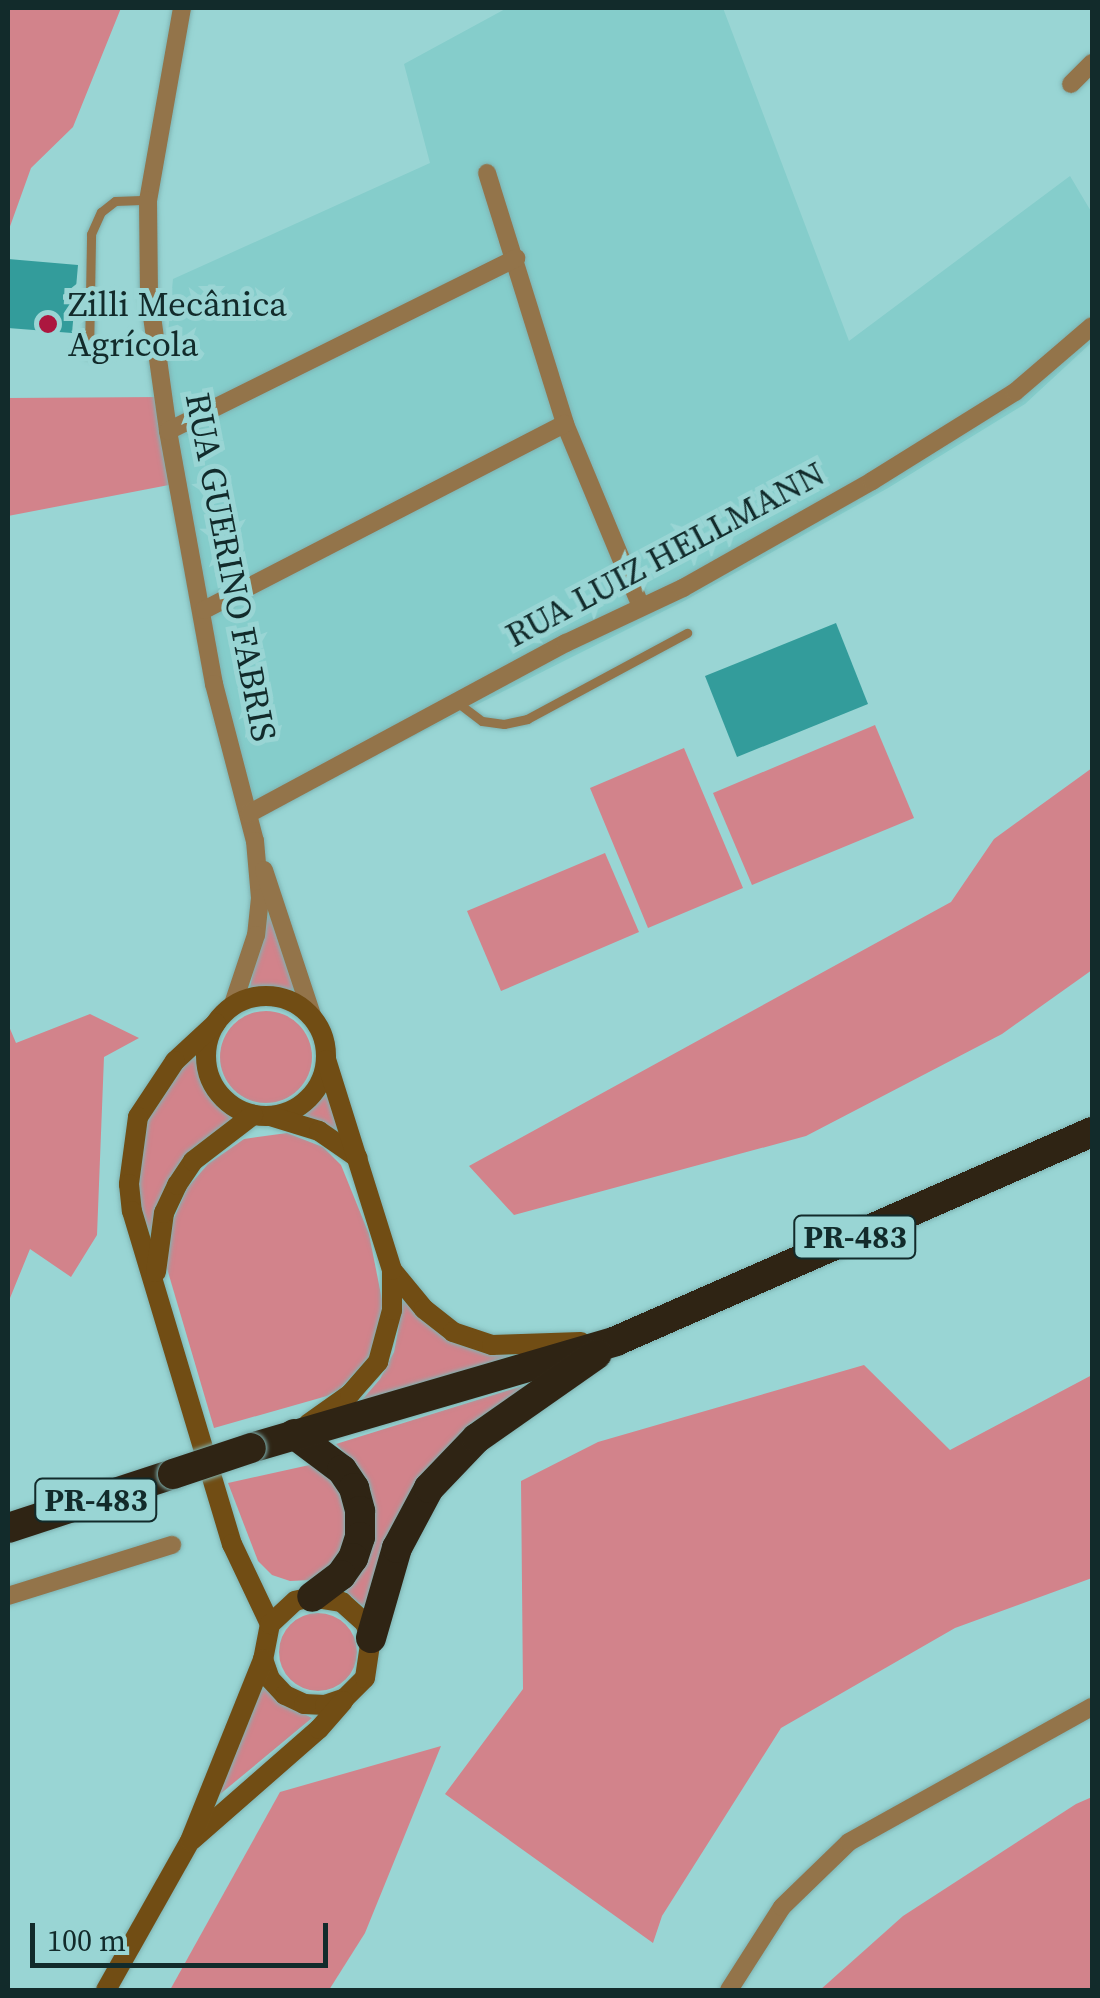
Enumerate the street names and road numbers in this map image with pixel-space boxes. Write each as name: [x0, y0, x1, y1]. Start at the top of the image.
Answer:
street label: RUA GUERINO FABRIS: [177, 389, 285, 745]
street label: RUA LUIZ HELLMANN: [498, 452, 832, 656]
road number: PR-483: [792, 1210, 918, 1264]
road number: PR-483: [34, 1473, 158, 1527]

